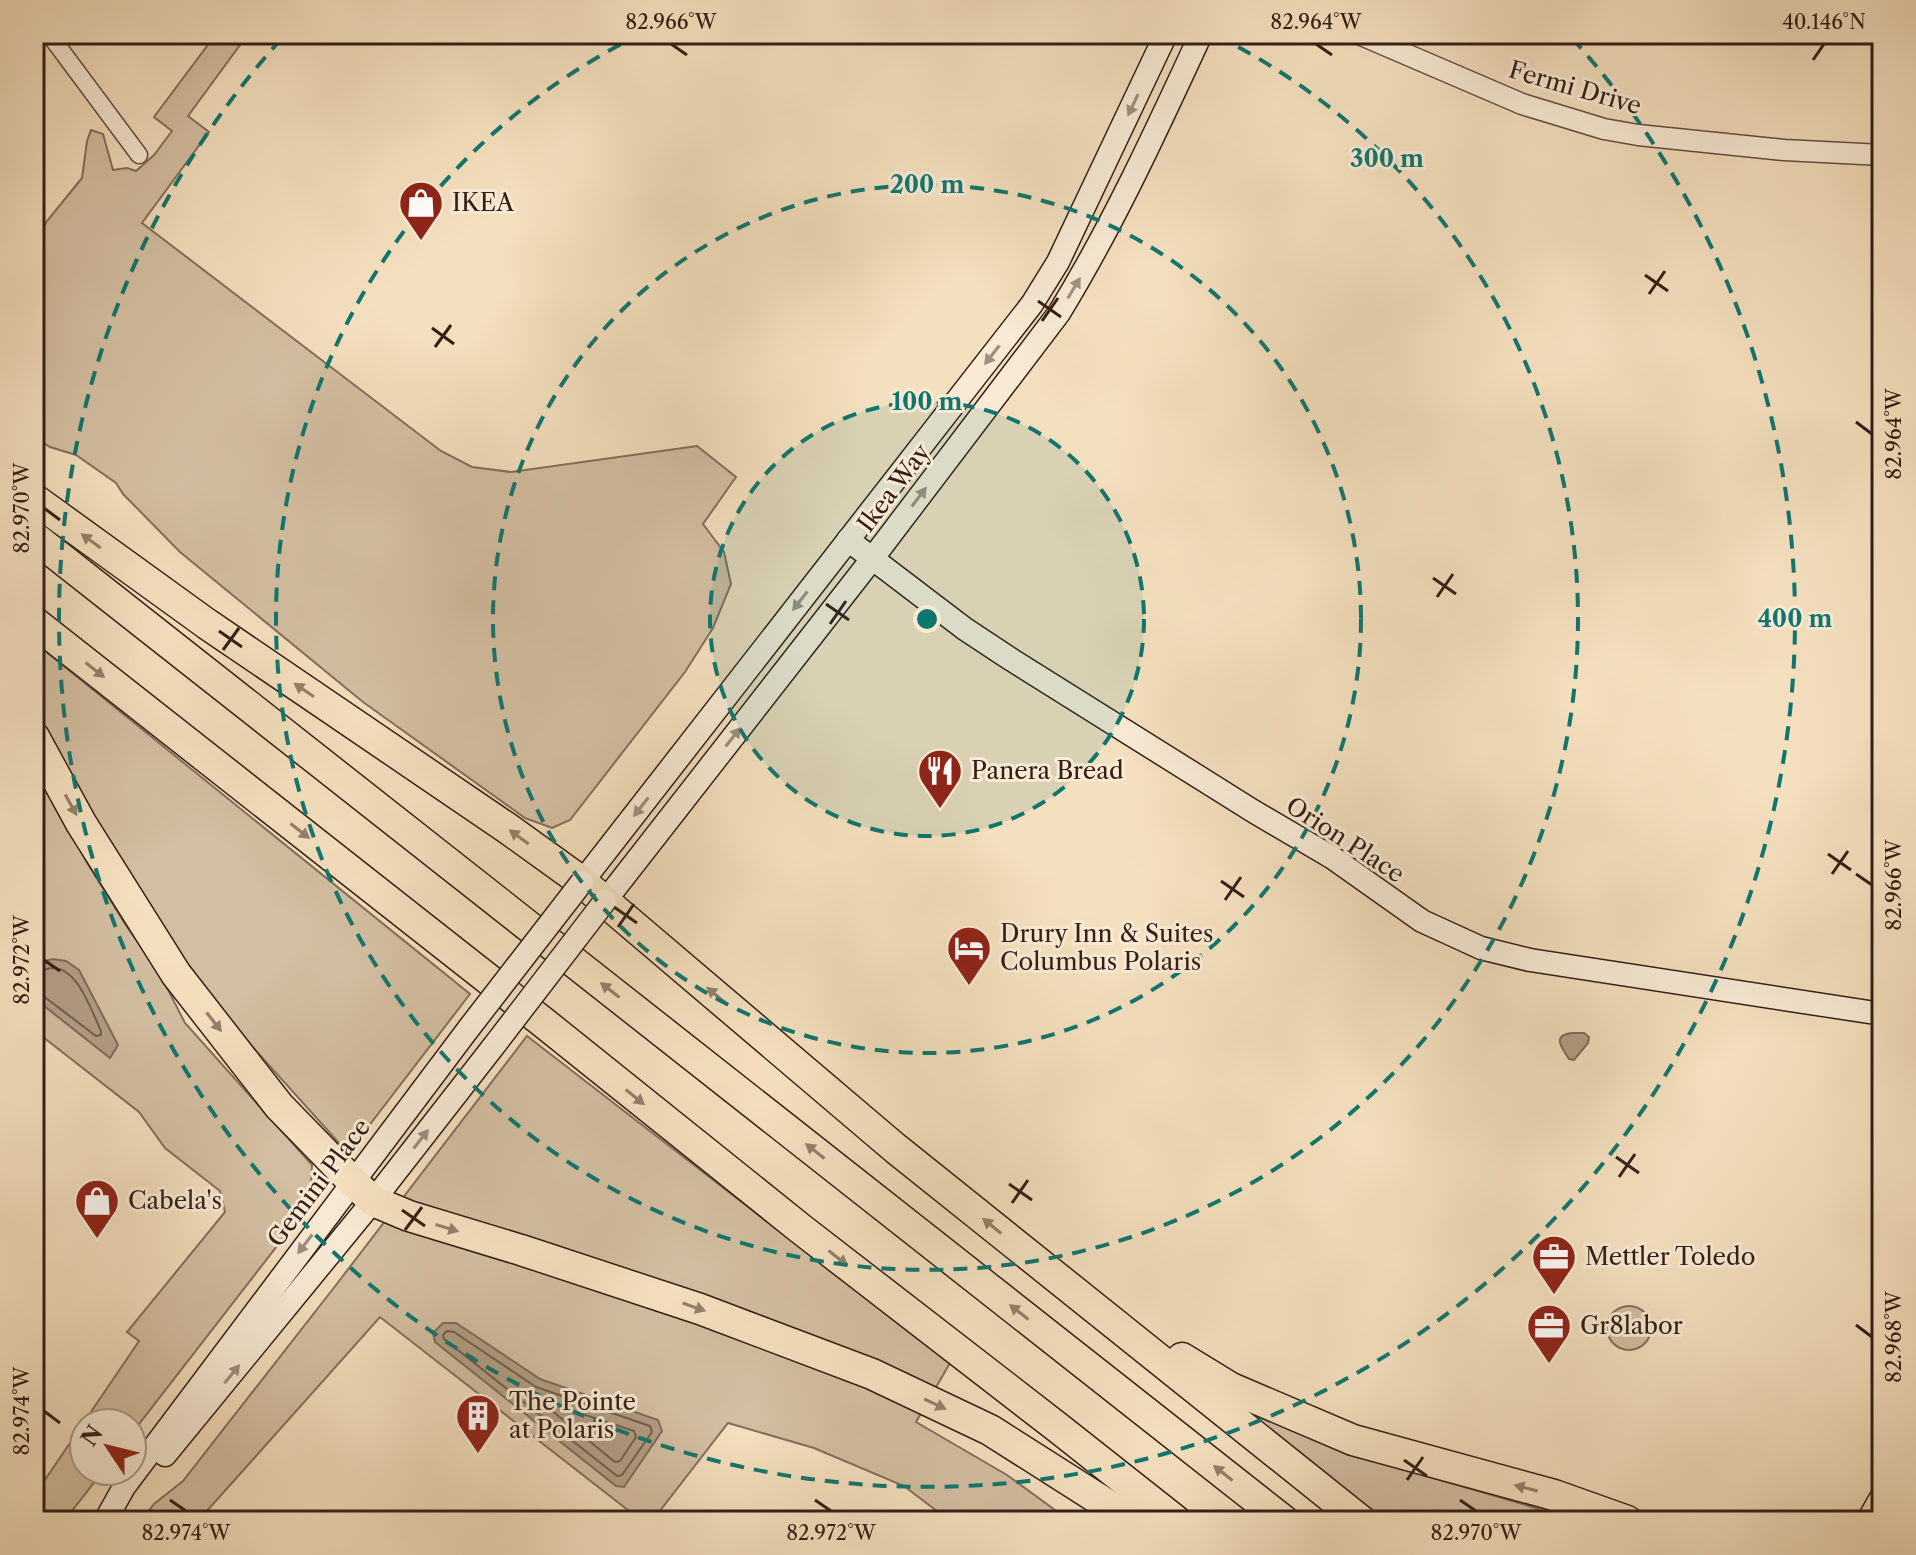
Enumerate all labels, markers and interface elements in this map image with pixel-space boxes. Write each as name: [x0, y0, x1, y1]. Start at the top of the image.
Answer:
text: 82.966°W: [625, 10, 718, 34]
text: 82.964°W: [1270, 10, 1363, 34]
text: 40.146°N: [1782, 10, 1866, 34]
street label: Fermi Drive: [1506, 55, 1645, 120]
one-way arrow: [1126, 93, 1140, 116]
text: 300 m: [1350, 144, 1424, 173]
text: 200 m: [890, 170, 964, 199]
shop icon: IKEA: [397, 179, 445, 242]
place label: IKEA: [452, 188, 515, 217]
one-way arrow: [1067, 277, 1081, 299]
one-way arrow: [985, 345, 1001, 365]
text: 100 m: [891, 387, 963, 416]
text: 82.964°W: [1882, 387, 1906, 480]
street label: Ikea Way: [851, 437, 936, 537]
text: 82.970°W: [10, 461, 34, 553]
one-way arrow: [911, 487, 927, 507]
one-way arrow: [81, 533, 102, 549]
one-way arrow: [793, 591, 809, 612]
text: 400 m: [1758, 604, 1832, 633]
centre of rings: [913, 605, 941, 633]
one-way arrow: [85, 661, 105, 678]
one-way arrow: [293, 683, 314, 698]
one-way arrow: [725, 727, 741, 747]
restaurant icon: Panera Bread: [916, 747, 964, 810]
place label: Panera Bread: [971, 756, 1124, 785]
street label: Orion Place: [1281, 791, 1410, 889]
one-way arrow: [65, 794, 78, 817]
one-way arrow: [633, 797, 649, 817]
one-way arrow: [290, 822, 310, 838]
one-way arrow: [508, 829, 529, 845]
text: 82.966°W: [1882, 838, 1906, 931]
text: 82.972°W: [10, 914, 34, 1005]
place label: Drury Inn & Suites Columbus Polaris: [1000, 919, 1214, 976]
hotel icon: Drury Inn & Suites Columbus Polaris: [945, 924, 993, 987]
one-way arrow: [600, 982, 620, 999]
one-way arrow: [706, 987, 726, 1004]
one-way arrow: [205, 1012, 221, 1032]
one-way arrow: [625, 1088, 645, 1105]
street label: Gemini Place: [261, 1113, 376, 1252]
one-way arrow: [413, 1129, 429, 1149]
one-way arrow: [805, 1143, 825, 1160]
shop icon: Cabela's: [73, 1177, 121, 1240]
place label: Cabela's: [128, 1186, 222, 1215]
one-way arrow: [982, 1218, 1002, 1235]
one-way arrow: [435, 1222, 459, 1235]
office icon: Mettler Toledo: [1530, 1233, 1578, 1296]
one-way arrow: [298, 1234, 314, 1254]
place label: Mettler Toledo: [1585, 1242, 1755, 1271]
one-way arrow: [828, 1250, 848, 1266]
text: 82.968°W: [1882, 1290, 1906, 1383]
one-way arrow: [682, 1302, 706, 1314]
office icon: Gr8labor: [1525, 1302, 1573, 1365]
one-way arrow: [1009, 1304, 1029, 1320]
place label: Gr8labor: [1580, 1311, 1683, 1340]
one-way arrow: [223, 1364, 240, 1384]
text: 82.974°W: [10, 1365, 34, 1455]
place label: The Pointe at Polaris: [509, 1387, 636, 1444]
building icon: The Pointe at Polaris: [454, 1392, 502, 1455]
one-way arrow: [924, 1397, 947, 1411]
north arrow: [68, 1407, 148, 1487]
text: N: [75, 1420, 109, 1451]
one-way arrow: [1213, 1465, 1233, 1481]
one-way arrow: [1514, 1481, 1539, 1493]
text: 82.974°W: [142, 1521, 232, 1545]
text: 82.972°W: [786, 1521, 877, 1545]
text: 82.970°W: [1431, 1521, 1523, 1545]

